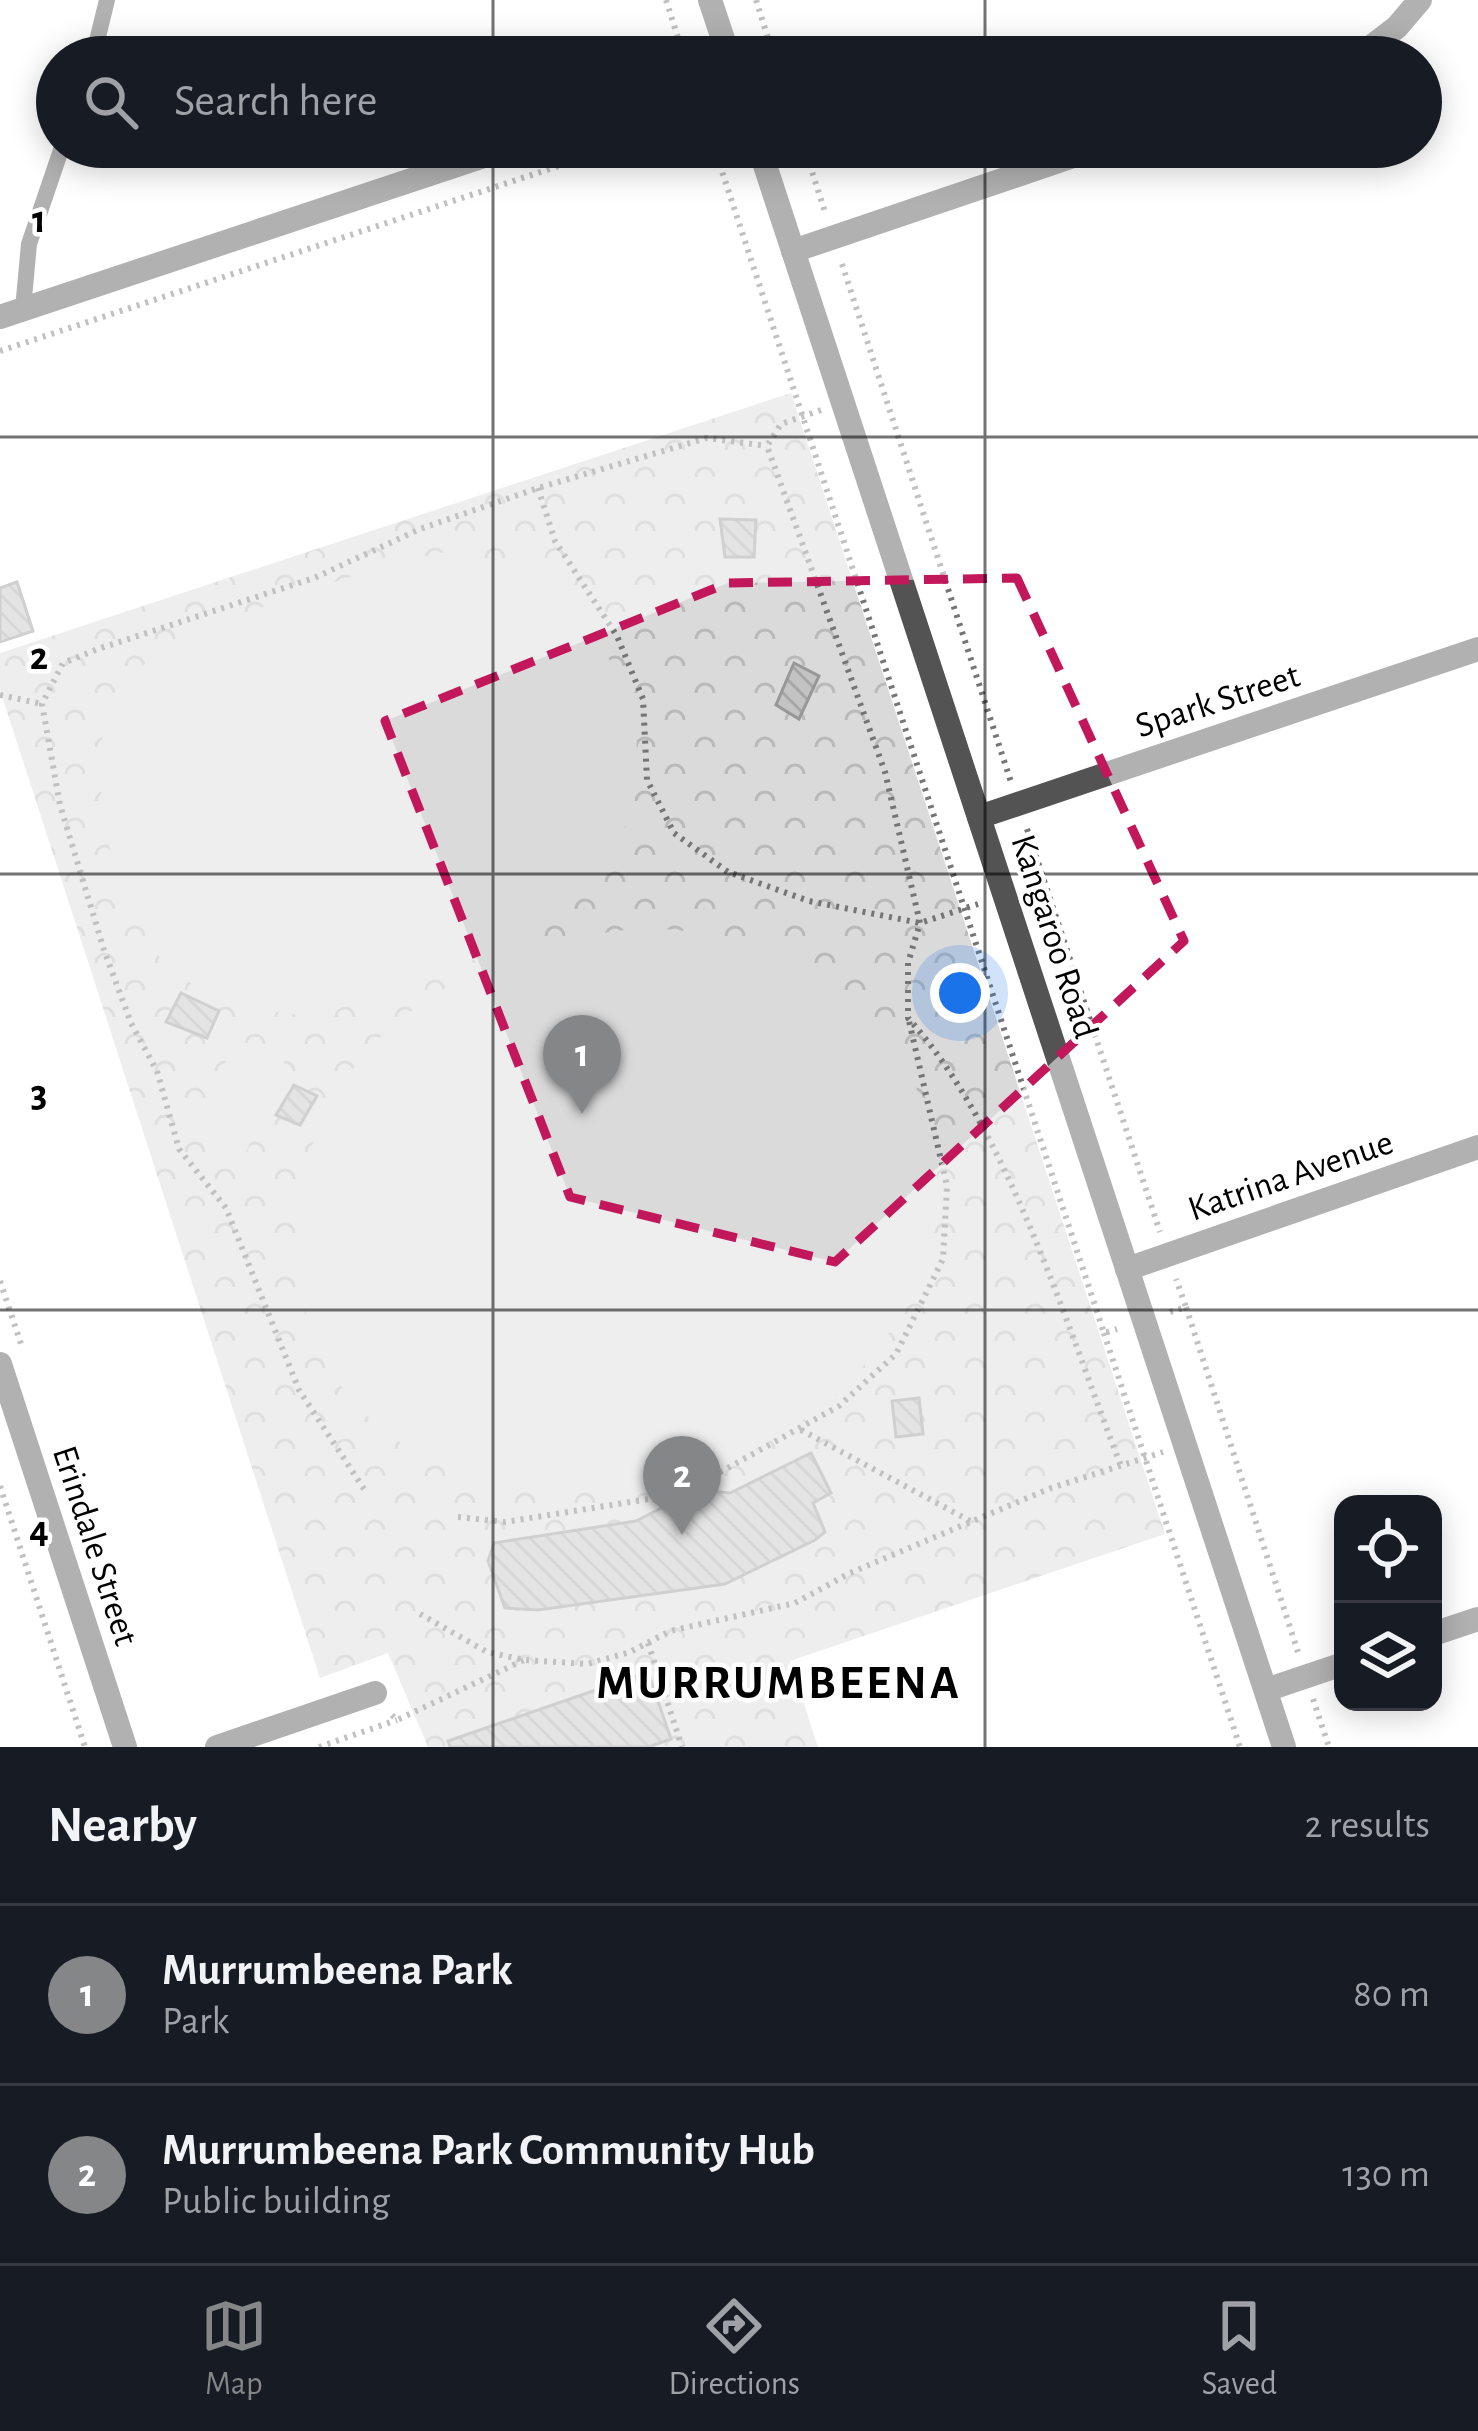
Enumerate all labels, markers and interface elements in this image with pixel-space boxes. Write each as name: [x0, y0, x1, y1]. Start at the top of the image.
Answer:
search box: [36, 36, 1442, 168]
icon: search: [78, 69, 144, 135]
text: Search here: [174, 79, 377, 124]
text: 1: [32, 201, 46, 240]
text: 2: [30, 638, 48, 677]
street label: Spark Street: [1131, 657, 1305, 744]
street label: Kangaroo Road: [1004, 830, 1104, 1043]
your location: [930, 963, 990, 1023]
pin: 1: [543, 1015, 621, 1114]
text: 3: [31, 1075, 47, 1114]
street label: Katrina Avenue: [1184, 1124, 1398, 1228]
pin: 2: [643, 1436, 721, 1535]
street label: Erindale Street: [46, 1441, 144, 1650]
map controls: [1334, 1495, 1442, 1711]
button: locate: [1334, 1495, 1442, 1603]
text: 4: [29, 1511, 49, 1550]
button: layers: [1334, 1603, 1442, 1711]
district label: MURRUMBEENA: [596, 1660, 962, 1708]
text: Nearby: [48, 1800, 197, 1851]
text: 2 results: [1304, 1806, 1430, 1845]
text: Murrumbeena Park: [162, 1948, 512, 1993]
text: 1: [80, 1975, 94, 2014]
text: 80 m: [1353, 1975, 1430, 2014]
text: Park: [162, 2002, 229, 2041]
text: Murrumbeena Park Community Hub: [162, 2128, 815, 2173]
text: 2: [78, 2155, 96, 2194]
text: 130 m: [1342, 2155, 1430, 2194]
text: Public building: [162, 2182, 390, 2221]
tab: Map: [201, 2293, 267, 2405]
tab: Directions: [668, 2293, 800, 2405]
tab: Saved: [1202, 2293, 1277, 2405]

